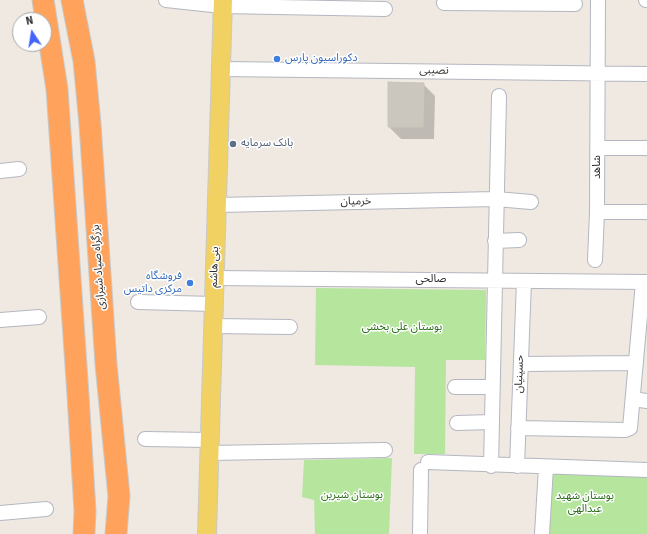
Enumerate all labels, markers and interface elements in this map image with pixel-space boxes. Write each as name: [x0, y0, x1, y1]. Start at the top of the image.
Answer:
north arrow: [12, 12, 52, 52]
text: N: [24, 13, 35, 29]
place label: دکوراسیون پارس: [285, 52, 358, 66]
marker: دکوراسیون پارس: [272, 54, 282, 64]
street label: نصیبی: [419, 64, 449, 78]
place label: بانک سرمایه: [241, 137, 293, 151]
marker: بانک سرمایه: [228, 139, 238, 149]
street label: شاهد: [591, 155, 605, 179]
street label: خرمیان: [340, 195, 372, 209]
street label: بزرگراه صیاد شیرازی: [89, 224, 109, 310]
street label: بنی هاشم: [208, 246, 222, 288]
place label: فروشگاه مرکزی داتیس: [124, 270, 182, 296]
street label: صالحی: [415, 273, 447, 287]
marker: فروشگاه مرکزی داتیس: [185, 278, 195, 288]
park label: بوستان علی بخشی: [362, 321, 442, 335]
street label: حسینیان: [513, 355, 527, 393]
park label: بوستان شیرین: [321, 489, 383, 503]
park label: بوستان شهید عبدالهی: [556, 490, 614, 516]

